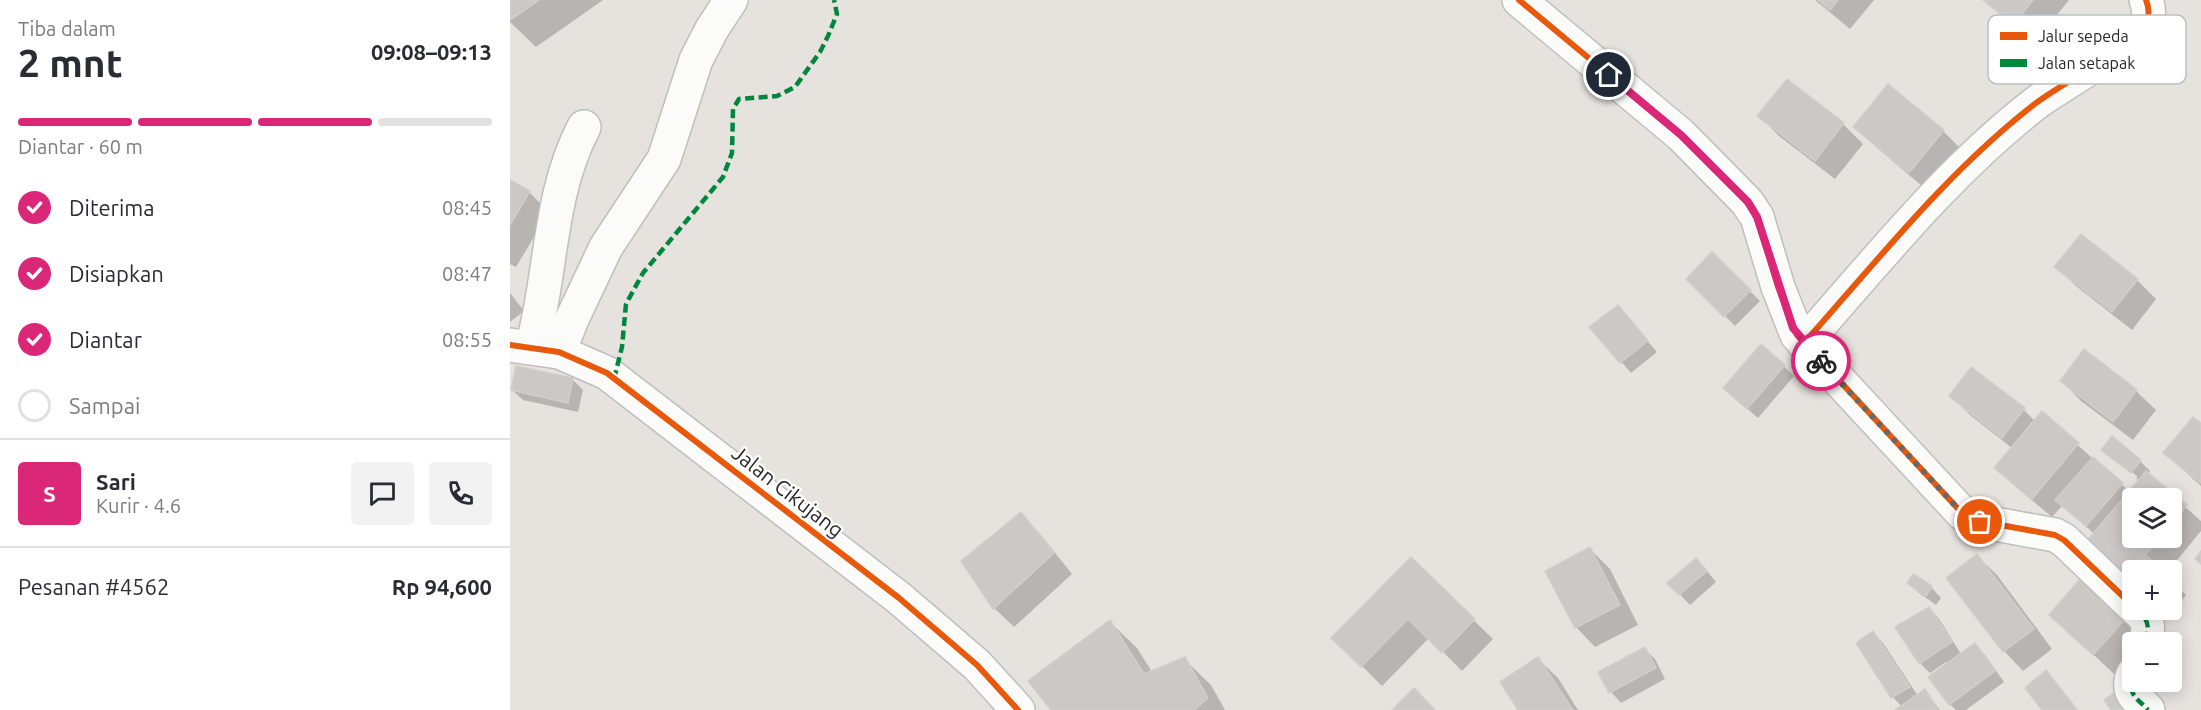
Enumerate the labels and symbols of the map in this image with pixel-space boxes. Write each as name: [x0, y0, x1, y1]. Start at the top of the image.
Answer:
legend: [1988, 15, 2186, 84]
text: Jalur sepeda: [2038, 27, 2129, 45]
pin: [1583, 49, 1634, 100]
text: Jalan setapak: [2038, 54, 2135, 72]
courier: [1791, 331, 1851, 391]
street label: Jalan Cikujang: [728, 440, 848, 542]
pin: [1954, 496, 2005, 547]

